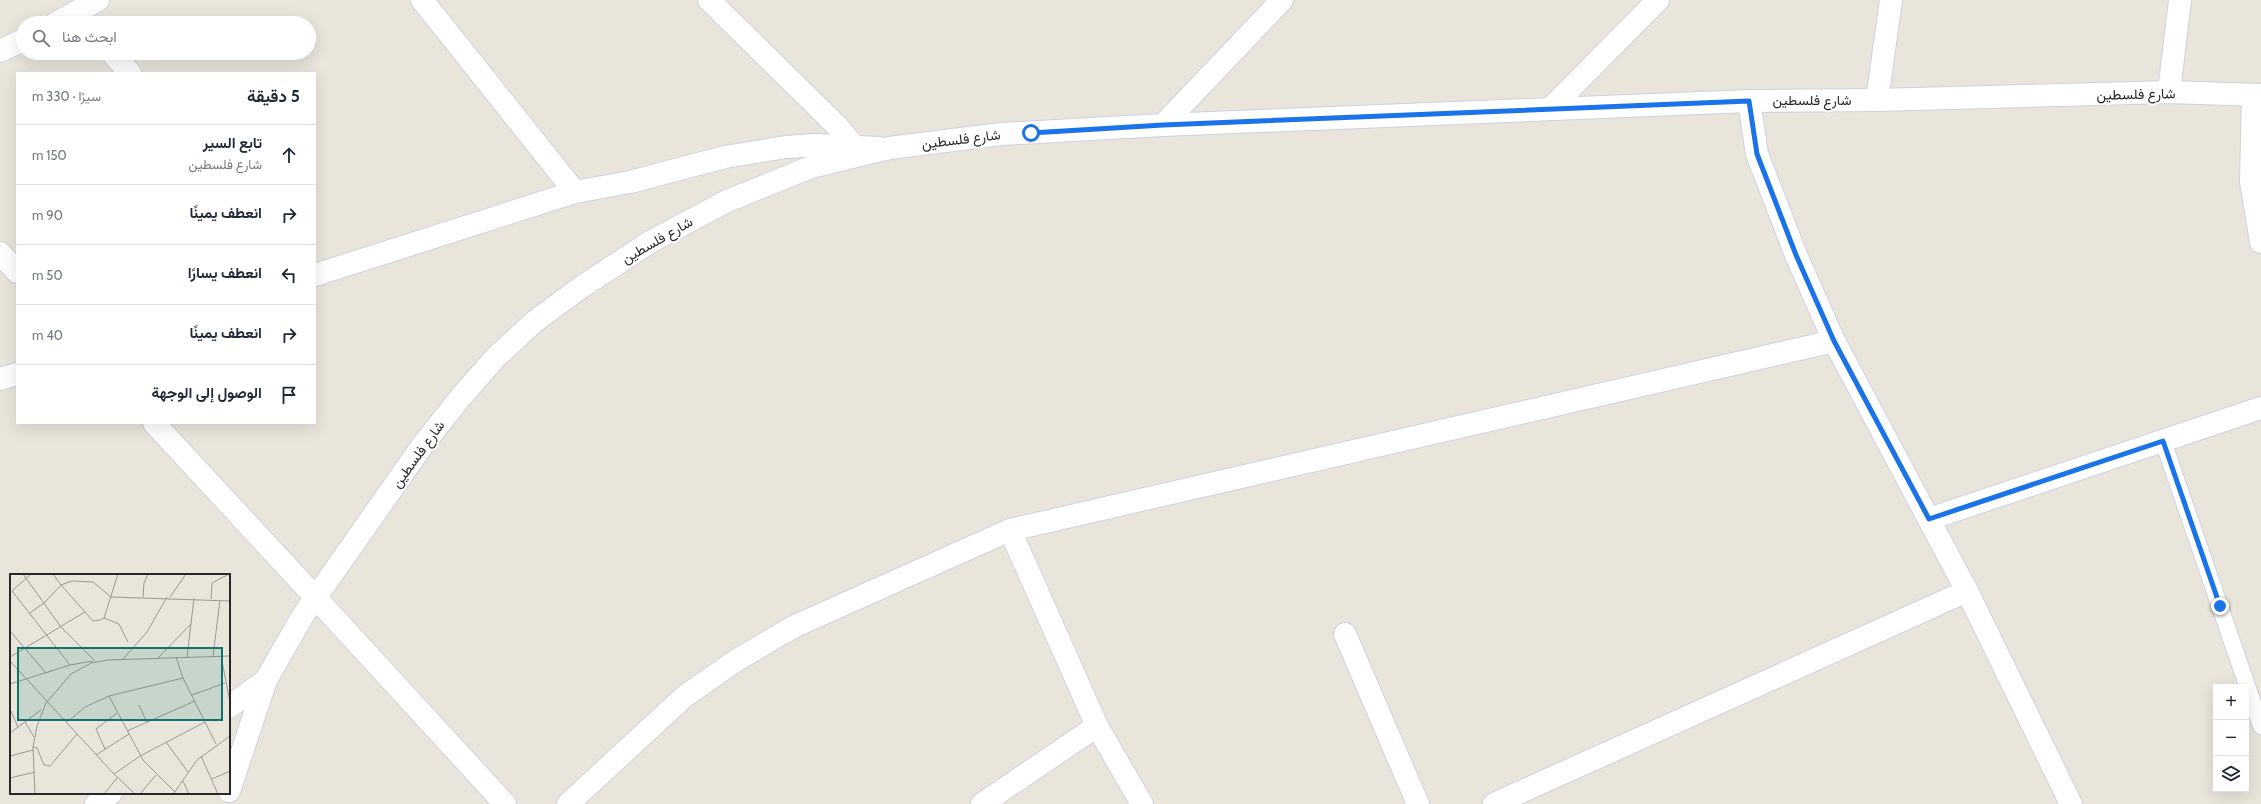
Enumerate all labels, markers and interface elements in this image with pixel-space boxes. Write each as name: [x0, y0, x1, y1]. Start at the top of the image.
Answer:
search box: [16, 16, 316, 60]
icon: search: [30, 27, 52, 49]
text: ابحث هنا: [62, 28, 117, 46]
street label: شارع فلسطين: [2096, 84, 2176, 106]
text: 5 دقيقة: [247, 86, 300, 106]
text: سيرًا · 330 m: [32, 88, 101, 104]
street label: شارع فلسطين: [1772, 91, 1852, 111]
route start: [1022, 124, 1040, 142]
street label: شارع فلسطين: [921, 125, 1002, 155]
text: تابع السير: [203, 134, 262, 152]
icon: ahead: [278, 144, 300, 166]
text: 150 m: [32, 147, 67, 163]
text: شارع فلسطين: [189, 156, 262, 172]
text: انعطف يمينًا: [189, 204, 262, 222]
icon: right: [278, 204, 300, 226]
text: 90 m: [32, 207, 63, 223]
street label: شارع فلسطين: [618, 212, 697, 269]
text: انعطف يسارًا: [188, 264, 262, 282]
icon: left: [278, 264, 300, 286]
text: 50 m: [32, 267, 62, 283]
text: انعطف يمينًا: [189, 324, 262, 342]
icon: right: [278, 324, 300, 346]
text: 40 m: [32, 327, 63, 343]
text: الوصول إلى الوجهة: [152, 384, 262, 402]
icon: arrive: [278, 384, 300, 406]
street label: شارع فلسطين: [387, 417, 450, 492]
inset map: [10, 574, 230, 794]
route end: [2211, 597, 2229, 615]
map controls: [2213, 684, 2249, 792]
button: +: [2213, 684, 2249, 720]
button: −: [2213, 720, 2249, 756]
button: layers: [2213, 756, 2249, 792]

